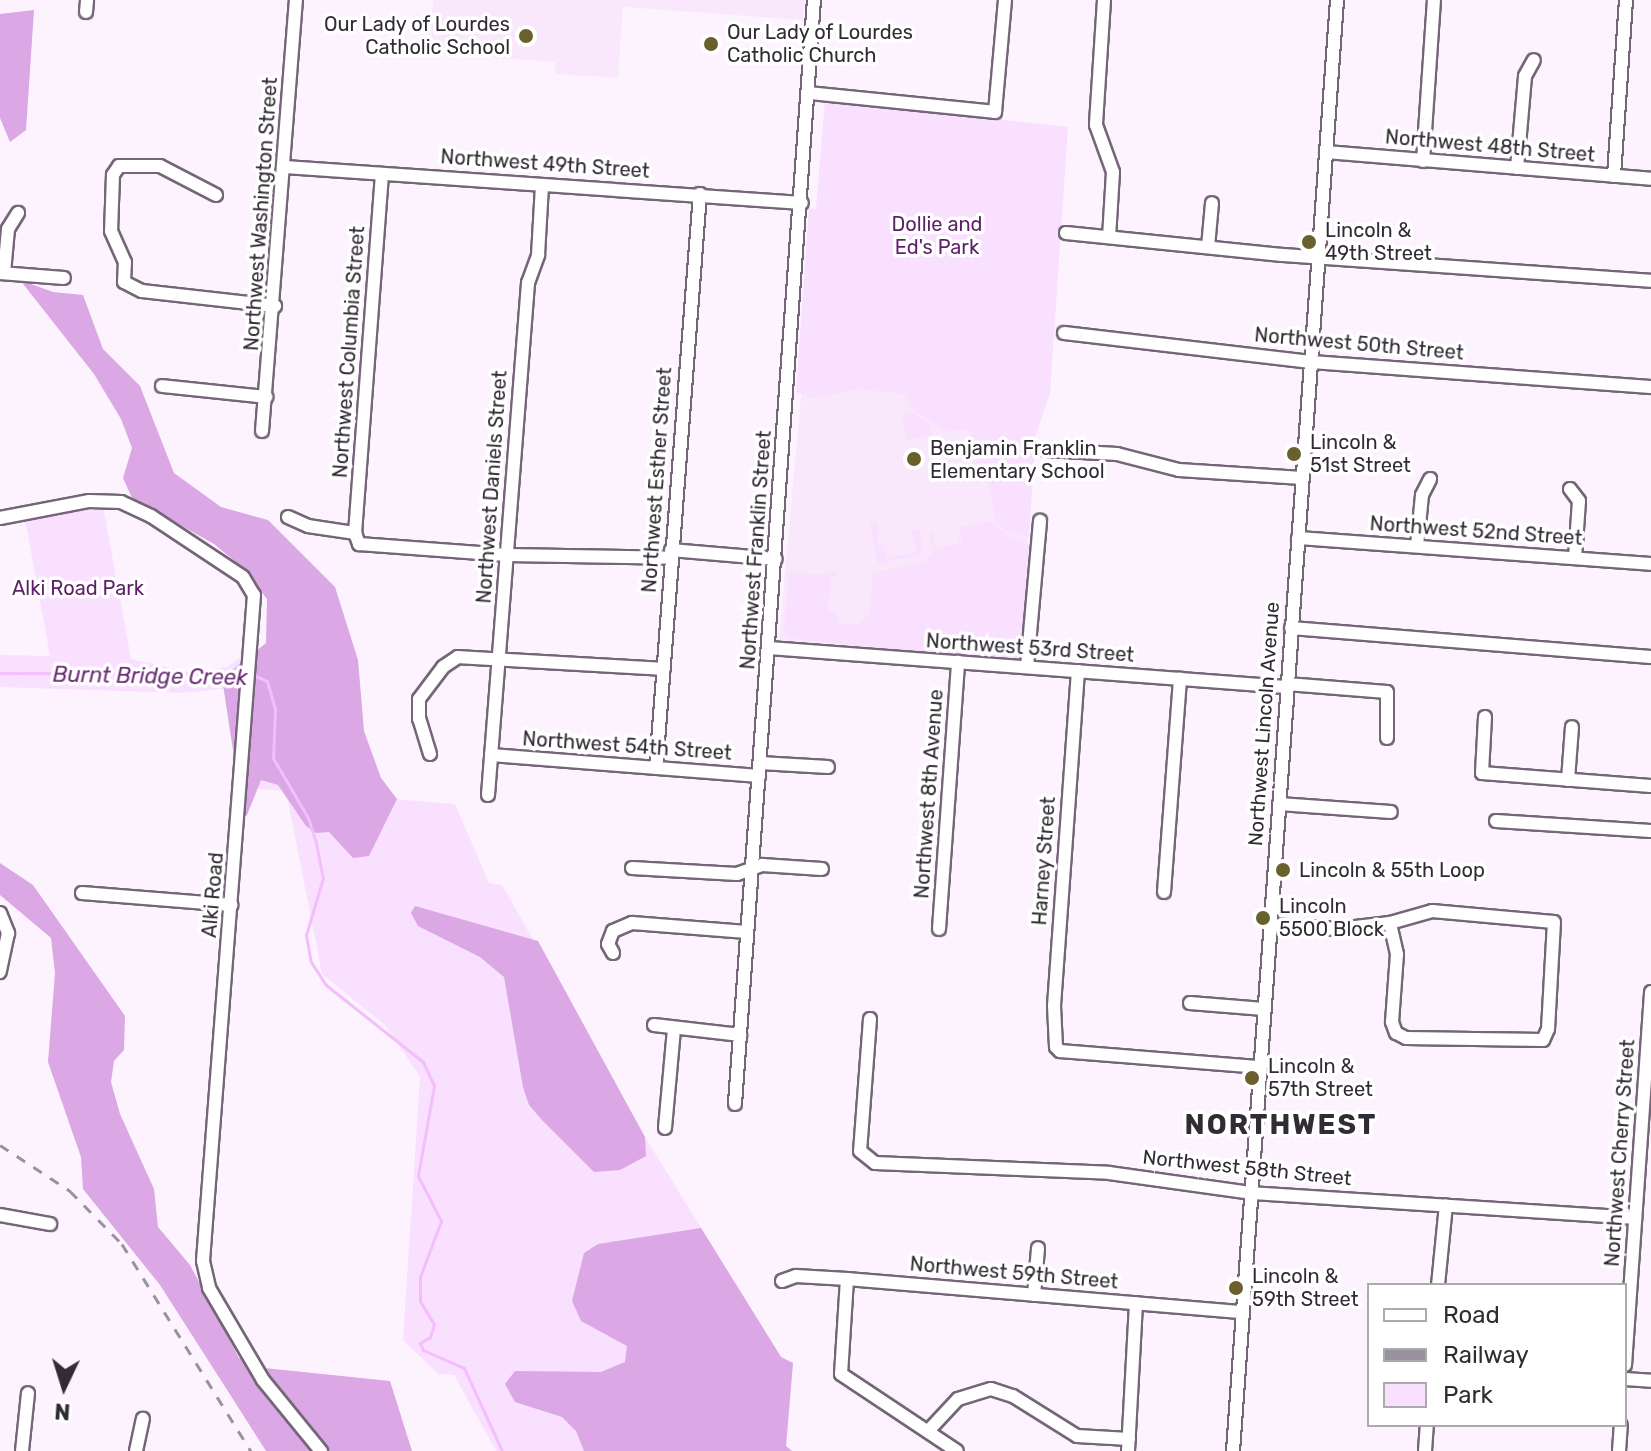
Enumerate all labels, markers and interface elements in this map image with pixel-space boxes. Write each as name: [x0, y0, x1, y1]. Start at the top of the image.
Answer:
place label: Our Lady of Lourdes Catholic School: [323, 12, 510, 59]
place label: Our Lady of Lourdes Catholic Church: [727, 20, 914, 67]
marker: Our Lady of Lourdes Catholic School: [517, 27, 535, 45]
marker: Our Lady of Lourdes Catholic Church: [702, 35, 720, 53]
street label: Northwest Washington Street: [239, 76, 283, 352]
street label: Northwest 48th Street: [1384, 125, 1596, 167]
street label: Northwest 49th Street: [440, 145, 650, 183]
park label: Dollie and Ed's Park: [892, 213, 982, 260]
place label: Lincoln & 49th Street: [1325, 218, 1432, 265]
street label: Northwest Columbia Street: [328, 225, 370, 479]
marker: Lincoln & 49th Street: [1300, 233, 1318, 251]
street label: Northwest 50th Street: [1253, 323, 1465, 365]
street label: Northwest Esther Street: [637, 366, 677, 594]
street label: Northwest Daniels Street: [472, 370, 512, 604]
street label: Northwest Franklin Street: [736, 430, 776, 670]
place label: Lincoln & 51st Street: [1310, 430, 1411, 477]
place label: Benjamin Franklin Elementary School: [930, 436, 1105, 483]
marker: Lincoln & 51st Street: [1285, 445, 1303, 463]
marker: Benjamin Franklin Elementary School: [905, 450, 923, 468]
street label: Northwest 52nd Street: [1369, 512, 1583, 550]
park label: Alki Road Park: [12, 576, 144, 600]
street label: Northwest Lincoln Avenue: [1243, 601, 1285, 847]
street label: Northwest 53rd Street: [925, 629, 1135, 667]
water label: Burnt Bridge Creek: [52, 661, 248, 691]
street label: Northwest 8th Avenue: [910, 688, 948, 900]
street label: Northwest 54th Street: [522, 727, 732, 765]
street label: Harney Street: [1028, 796, 1060, 926]
street label: Alki Road: [197, 851, 229, 939]
place label: Lincoln & 55th Loop: [1299, 858, 1485, 882]
marker: Lincoln & 55th Loop: [1274, 861, 1292, 879]
place label: Lincoln 5500 Block: [1279, 894, 1384, 941]
marker: Lincoln 5500 Block: [1254, 909, 1272, 927]
street label: Northwest Cherry Street: [1600, 1038, 1640, 1268]
place label: Lincoln & 57th Street: [1268, 1054, 1373, 1101]
marker: Lincoln & 57th Street: [1243, 1069, 1261, 1087]
district label: NORTHWEST: [1185, 1108, 1377, 1142]
street label: Northwest 58th Street: [1141, 1145, 1353, 1191]
street label: Northwest 59th Street: [909, 1252, 1119, 1294]
place label: Lincoln & 59th Street: [1252, 1264, 1358, 1311]
marker: Lincoln & 59th Street: [1227, 1279, 1245, 1297]
legend: [1367, 1283, 1627, 1427]
text: Road: [1443, 1301, 1500, 1329]
text: Railway: [1443, 1341, 1529, 1369]
north arrow: [24, 1347, 104, 1427]
text: Park: [1443, 1381, 1493, 1409]
text: N: [53, 1397, 71, 1425]

